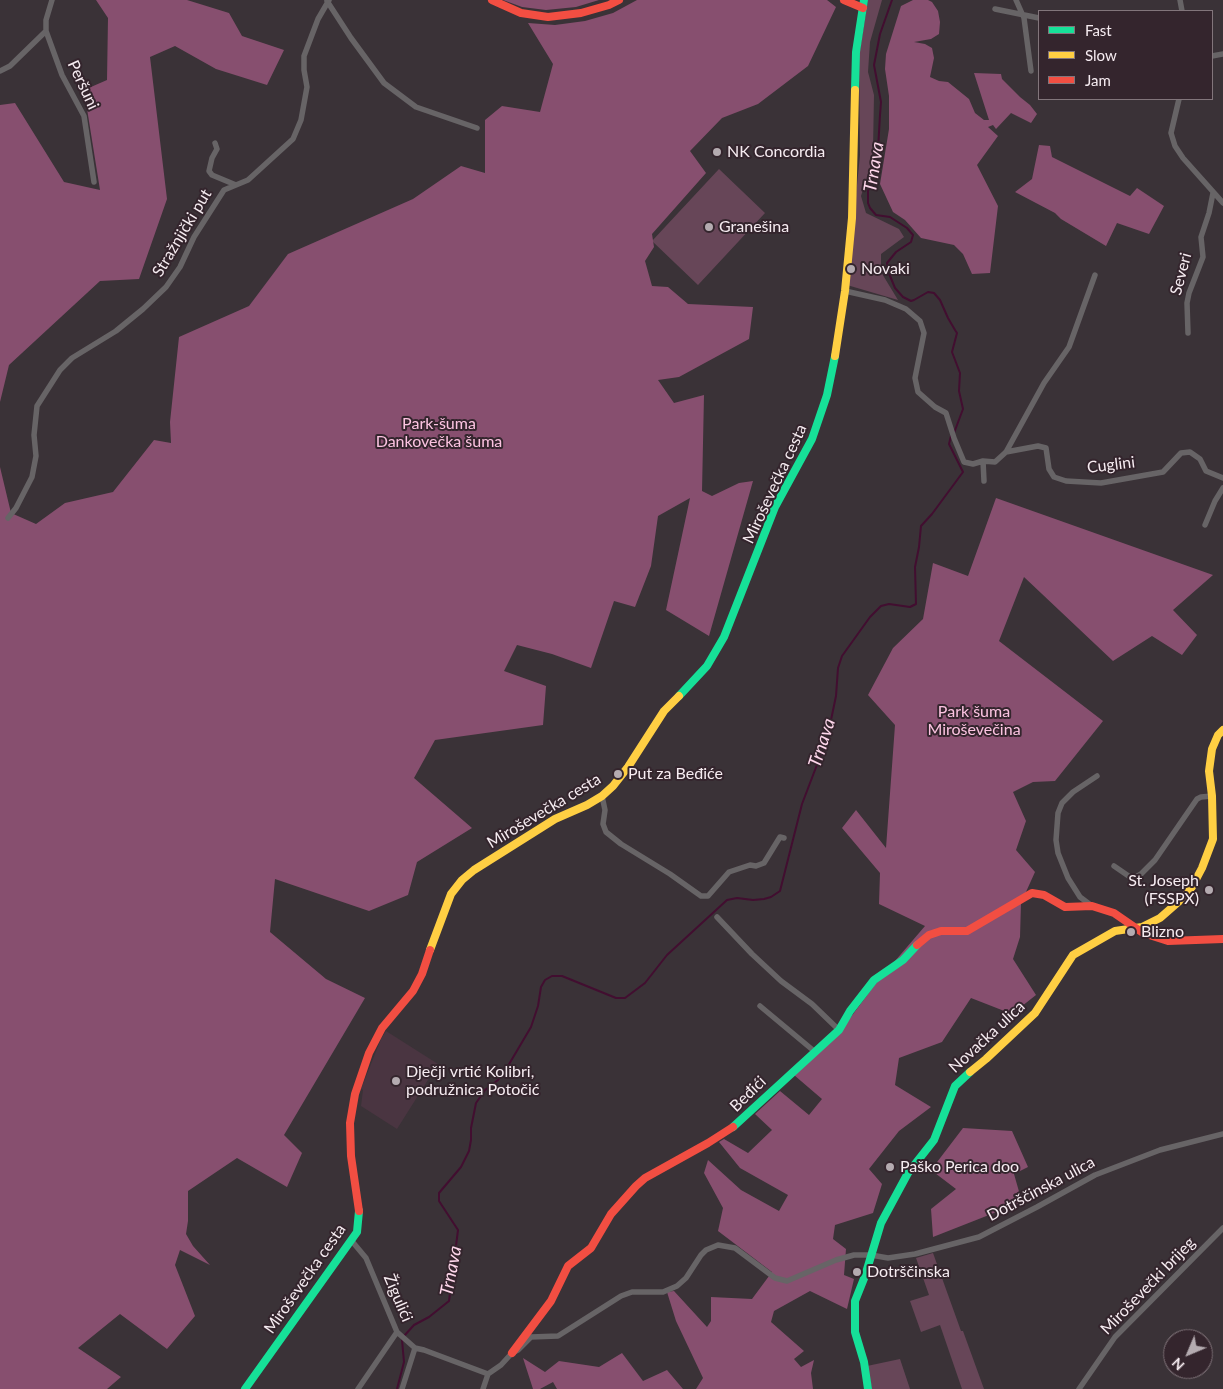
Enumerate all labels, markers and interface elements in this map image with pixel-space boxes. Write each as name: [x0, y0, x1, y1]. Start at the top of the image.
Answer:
legend: [1038, 10, 1213, 100]
text: Fast: [1085, 21, 1112, 39]
text: Slow: [1085, 46, 1117, 64]
street label: Peršuni: [63, 57, 103, 113]
text: Jam: [1085, 71, 1111, 89]
water label: Trnava: [859, 140, 889, 194]
place label: NK Concordia: [727, 142, 825, 162]
marker: NK Concordia: [711, 146, 723, 158]
street label: Stražnjički put: [148, 186, 216, 280]
place label: Granešina: [719, 217, 789, 237]
marker: Granešina: [703, 221, 715, 233]
street label: Severi: [1166, 251, 1196, 297]
place label: Novaki: [861, 259, 910, 279]
marker: Novaki: [845, 263, 857, 275]
park label: Park-šuma Dankovečka šuma: [376, 414, 502, 452]
street label: Miroševečka cesta: [739, 421, 811, 547]
street label: Cuglini: [1086, 453, 1136, 477]
park label: Park šuma Miroševečina: [927, 702, 1021, 740]
water label: Trnava: [804, 716, 840, 770]
place label: Put za Beđiće: [628, 764, 723, 784]
marker: Put za Beđiće: [612, 768, 624, 780]
street label: Miroševečka cesta: [484, 769, 604, 853]
place label: St. Joseph (FSSPX): [1128, 871, 1199, 909]
marker: St. Joseph (FSSPX): [1203, 884, 1215, 896]
place label: Blizno: [1141, 922, 1184, 942]
marker: Blizno: [1125, 926, 1137, 938]
street label: Novačka ulica: [945, 997, 1029, 1077]
place label: Dječji vrtić Kolibri, podružnica Potočić: [406, 1062, 539, 1100]
street label: Beđići: [726, 1072, 770, 1116]
marker: Dječji vrtić Kolibri, podružnica Potočić: [390, 1075, 402, 1087]
street label: Dotrščinska ulica: [984, 1153, 1098, 1225]
place label: Paško Perica doo: [900, 1157, 1019, 1177]
marker: Paško Perica doo: [884, 1161, 896, 1173]
street label: Miroševečka cesta: [260, 1221, 350, 1337]
street label: Miroševečki brijeg: [1097, 1233, 1199, 1339]
water label: Trnava: [436, 1244, 466, 1298]
place label: Dotrščinska: [867, 1262, 950, 1282]
marker: Dotrščinska: [851, 1266, 863, 1278]
street label: Žigulići: [379, 1271, 417, 1325]
north arrow: [1163, 1329, 1213, 1379]
text: N: [1168, 1354, 1188, 1374]

